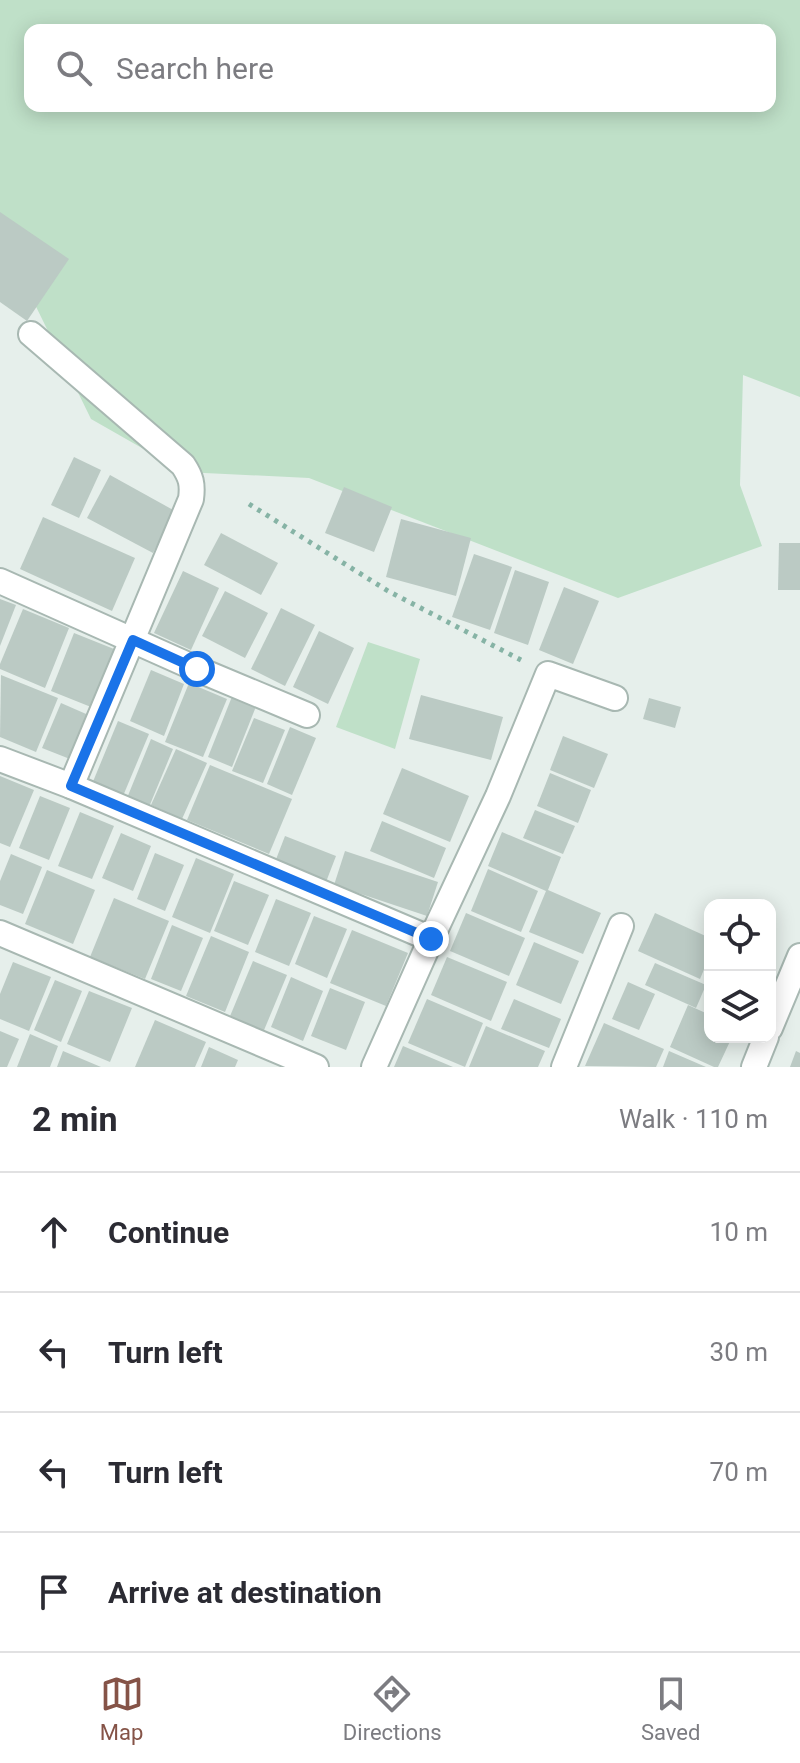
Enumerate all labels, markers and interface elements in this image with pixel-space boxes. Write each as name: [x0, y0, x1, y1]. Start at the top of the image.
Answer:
search box: [24, 24, 776, 112]
icon: search: [52, 46, 96, 90]
text: Search here: [116, 51, 274, 86]
route start: [179, 651, 215, 687]
map controls: [704, 899, 776, 1043]
button: locate: [704, 899, 776, 971]
route end: [413, 921, 449, 957]
button: layers: [704, 971, 776, 1043]
text: 2 min: [32, 1099, 117, 1139]
text: Walk · 110 m: [619, 1104, 768, 1134]
icon: ahead: [32, 1210, 76, 1254]
text: Continue: [108, 1215, 229, 1250]
text: 10 m: [710, 1217, 768, 1247]
icon: left: [32, 1330, 76, 1374]
text: Turn left: [108, 1335, 223, 1370]
text: 30 m: [710, 1337, 768, 1367]
icon: left: [32, 1450, 76, 1494]
text: Turn left: [108, 1455, 223, 1490]
text: 70 m: [710, 1457, 768, 1487]
icon: arrive: [32, 1570, 76, 1614]
text: Arrive at destination: [108, 1575, 382, 1610]
tab: Map: [100, 1672, 144, 1745]
tab: Directions: [343, 1672, 442, 1745]
tab: Saved: [641, 1672, 700, 1745]

